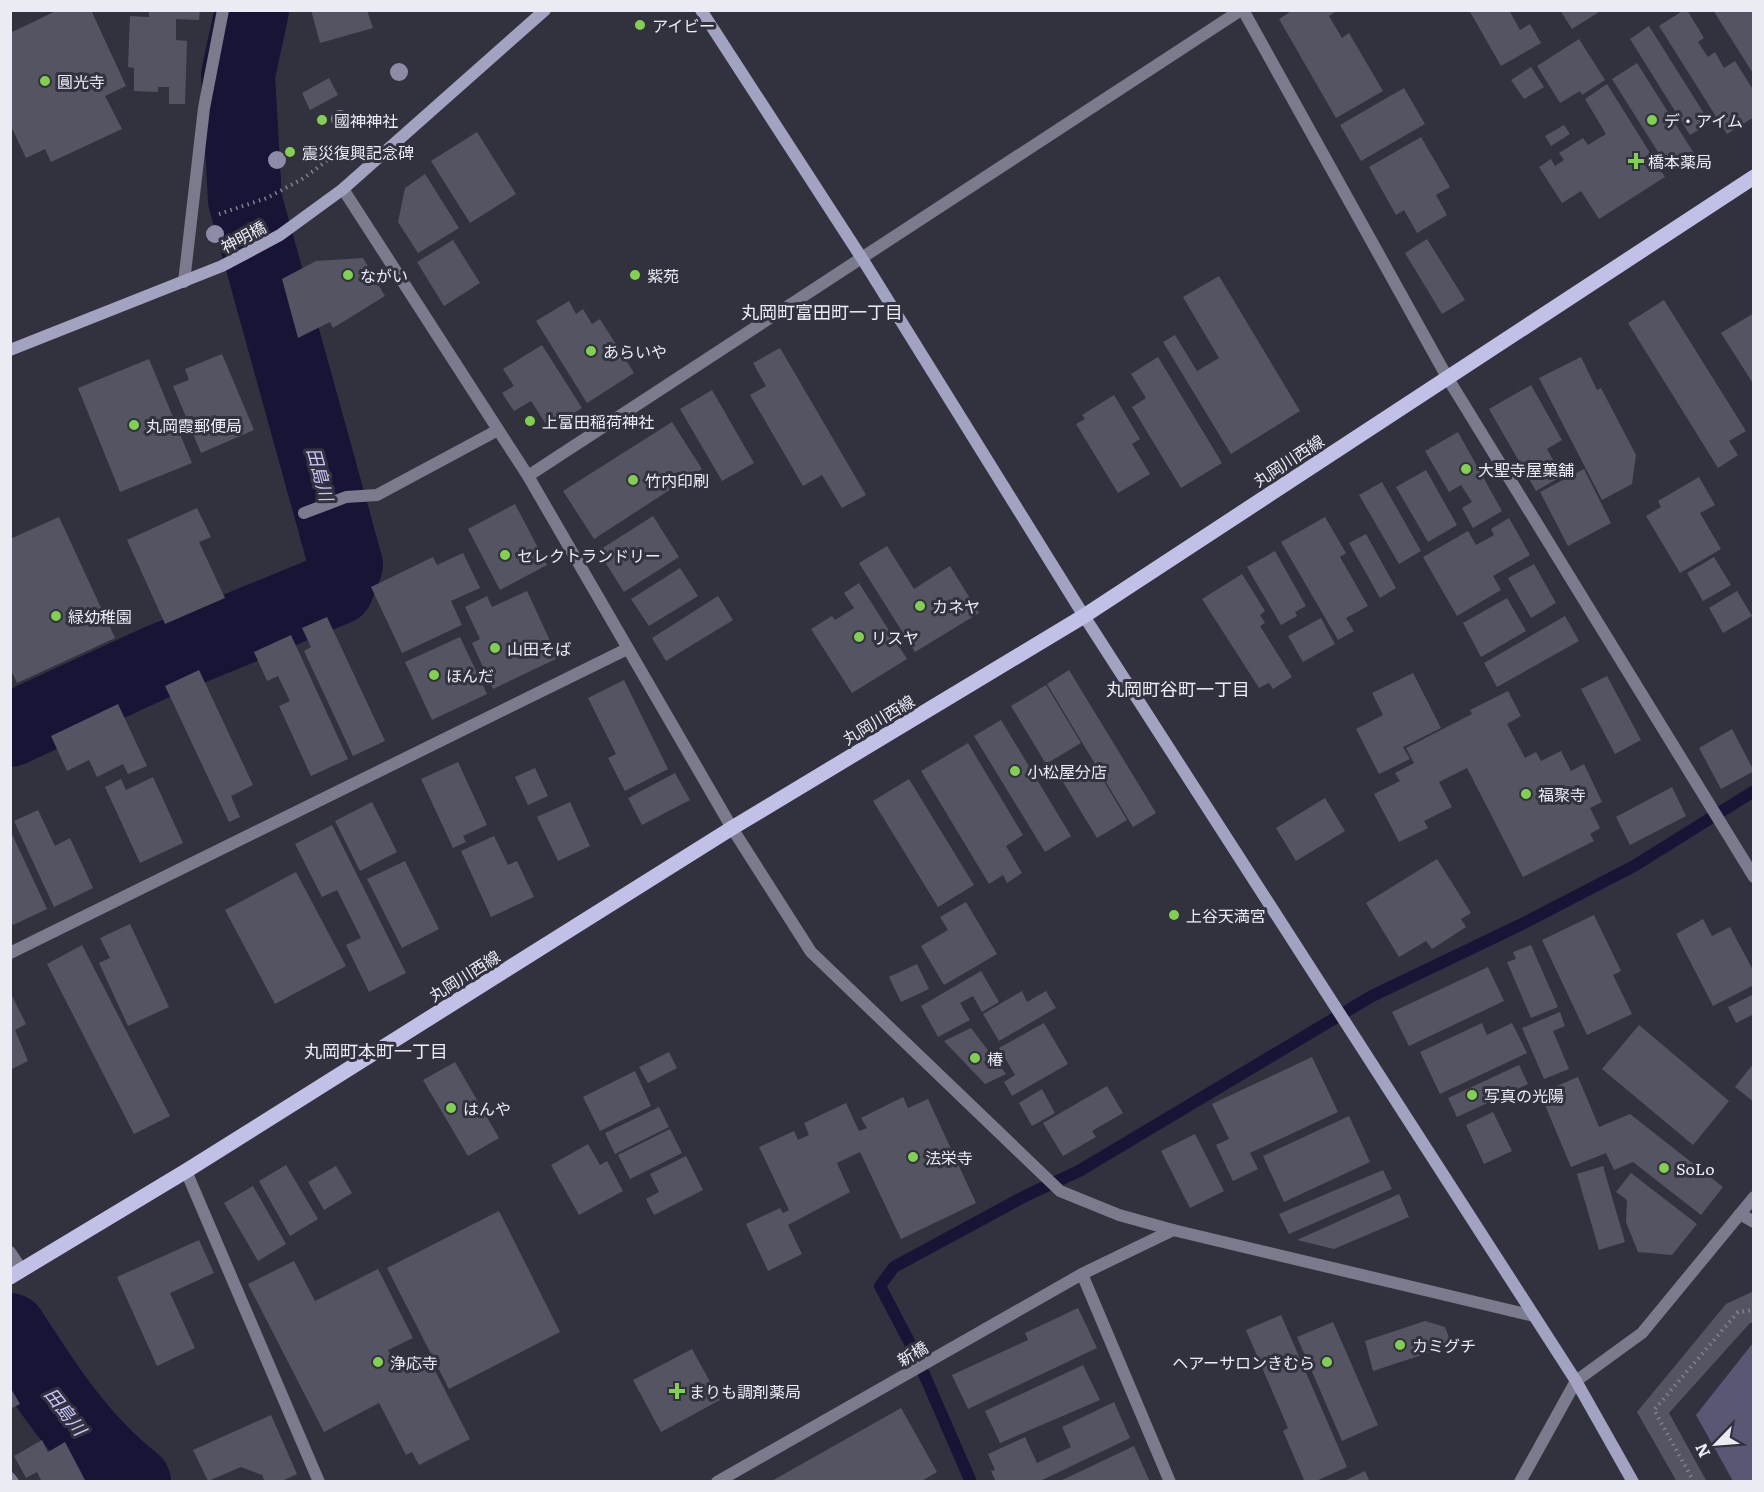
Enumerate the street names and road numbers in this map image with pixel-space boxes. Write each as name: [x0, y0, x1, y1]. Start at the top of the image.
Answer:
street label: 神明橋: [216, 214, 270, 258]
street label: 丸岡川西線: [1248, 428, 1328, 492]
street label: 丸岡川西線: [838, 688, 918, 750]
street label: 丸岡川西線: [424, 944, 504, 1006]
street label: 新橋: [892, 1335, 932, 1371]

